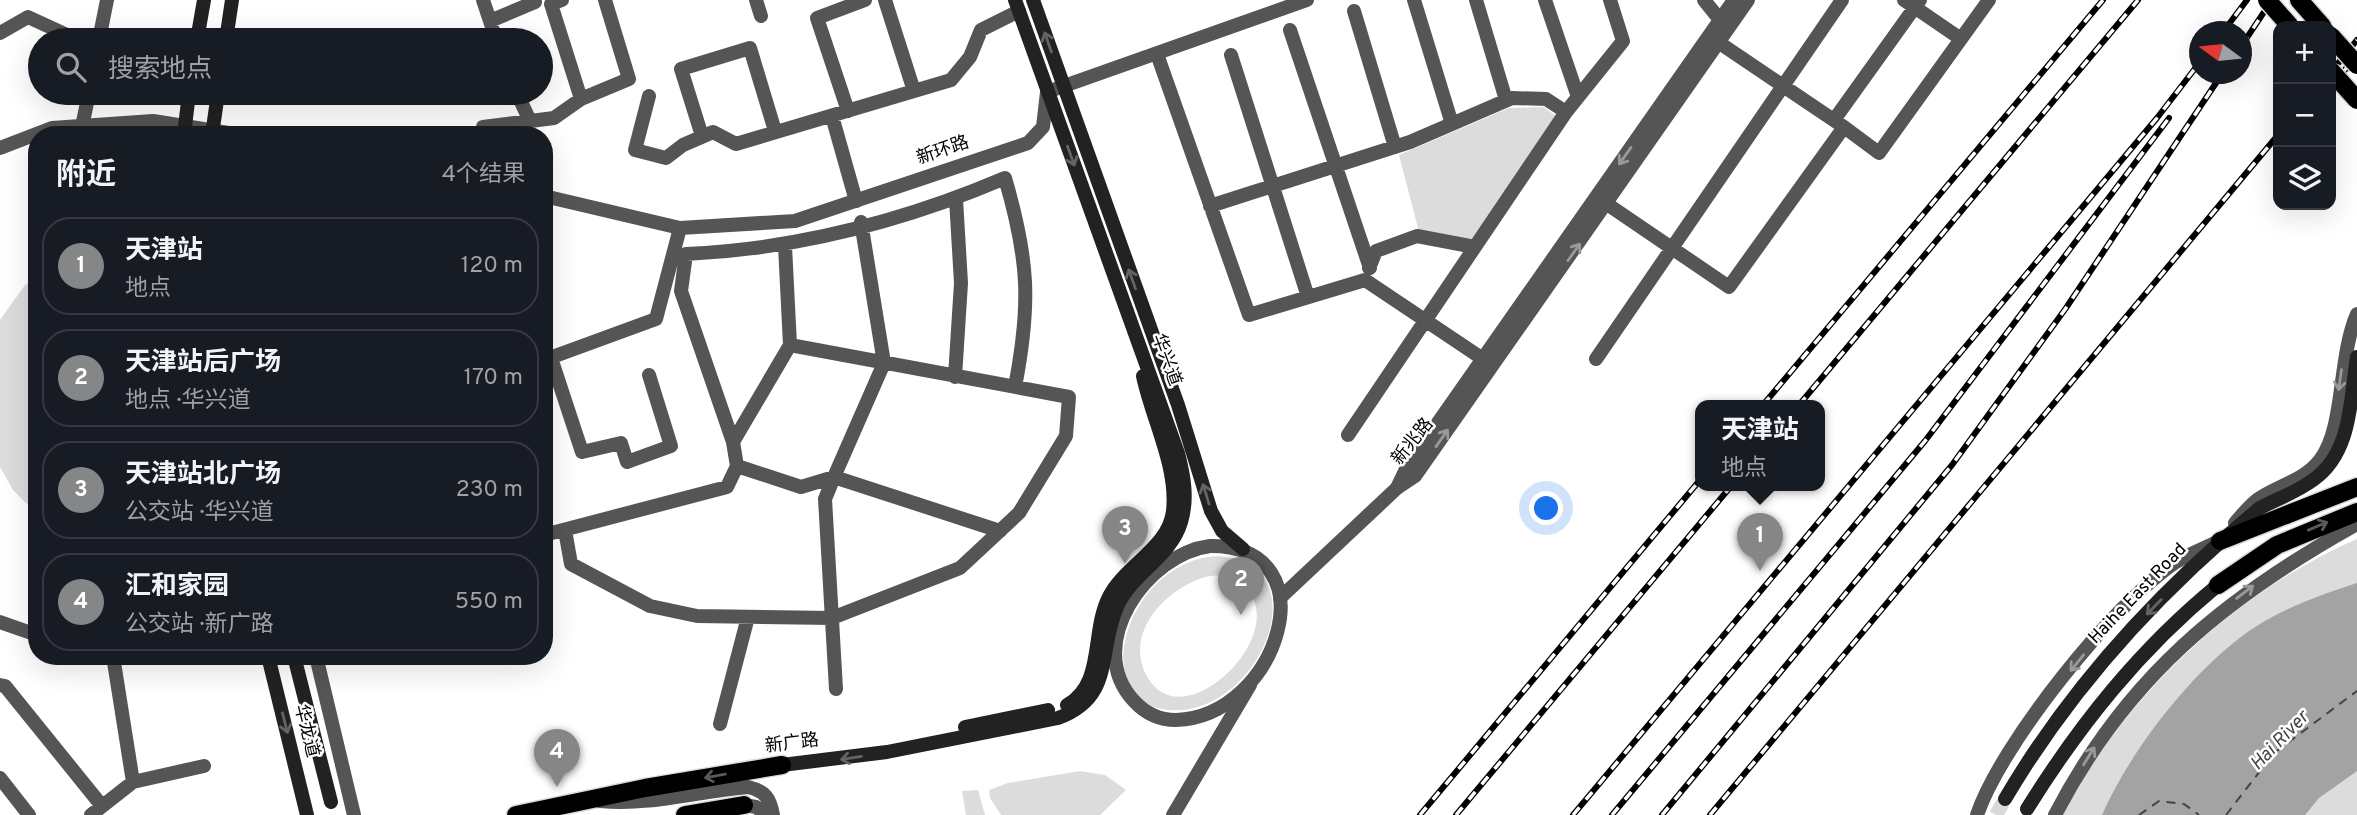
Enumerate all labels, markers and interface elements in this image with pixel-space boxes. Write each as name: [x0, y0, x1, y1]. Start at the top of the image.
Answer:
north arrow: [2189, 21, 2252, 84]
map controls: [2273, 21, 2336, 210]
button: +: [2273, 21, 2336, 84]
search box: [28, 28, 553, 105]
one-way arrow: [1040, 31, 1053, 53]
icon: search: [52, 48, 90, 86]
text: 搜索地点: [108, 54, 212, 87]
button: −: [2273, 84, 2336, 147]
street label: 新环路: [914, 131, 972, 171]
one-way arrow: [1066, 145, 1078, 167]
one-way arrow: [1618, 146, 1632, 165]
button: layers: [2273, 147, 2336, 210]
text: 附近: [56, 158, 116, 195]
text: 4个结果: [442, 161, 525, 190]
text: 天津站: [125, 235, 203, 268]
one-way arrow: [1567, 243, 1581, 262]
text: 1: [76, 252, 86, 281]
text: 120 m: [461, 252, 523, 281]
one-way arrow: [1125, 268, 1138, 290]
text: 地点: [125, 275, 171, 304]
street label: 华兴道: [1146, 331, 1186, 389]
text: 天津站后广场: [125, 347, 281, 380]
text: 2: [74, 364, 88, 393]
text: 170 m: [464, 364, 523, 393]
one-way arrow: [2333, 368, 2346, 391]
text: 地点 · 华兴道: [125, 387, 251, 416]
popup: [1695, 400, 1825, 491]
street label: 新兆路: [1387, 414, 1439, 470]
text: 天津站: [1721, 415, 1799, 448]
one-way arrow: [1435, 429, 1450, 448]
text: 地点: [1721, 455, 1767, 484]
text: 天津站北广场: [125, 459, 281, 492]
text: 3: [74, 476, 88, 505]
text: 230 m: [456, 476, 523, 505]
one-way arrow: [1199, 483, 1212, 505]
your location: [1529, 491, 1563, 525]
text: 公交站 · 华兴道: [125, 499, 274, 528]
pin: 3: [1102, 506, 1148, 564]
pin: 1: [1737, 513, 1783, 571]
one-way arrow: [2307, 519, 2328, 532]
street label: Haihe East Road: [2084, 539, 2192, 649]
pin: 2: [1218, 557, 1264, 615]
text: 汇和家园: [125, 571, 229, 604]
one-way arrow: [2236, 585, 2254, 600]
text: 4: [74, 588, 88, 617]
text: 550 m: [455, 588, 523, 617]
one-way arrow: [2146, 598, 2163, 615]
text: 公交站 · 新广路: [125, 611, 274, 640]
one-way arrow: [2069, 654, 2084, 672]
street label: 华龙道: [288, 702, 324, 760]
water label: Hai River: [2246, 705, 2316, 776]
one-way arrow: [279, 711, 292, 733]
pin: 4: [534, 729, 580, 787]
street label: 新广路: [764, 729, 820, 759]
one-way arrow: [2083, 746, 2097, 766]
one-way arrow: [840, 751, 862, 764]
one-way arrow: [704, 770, 727, 783]

